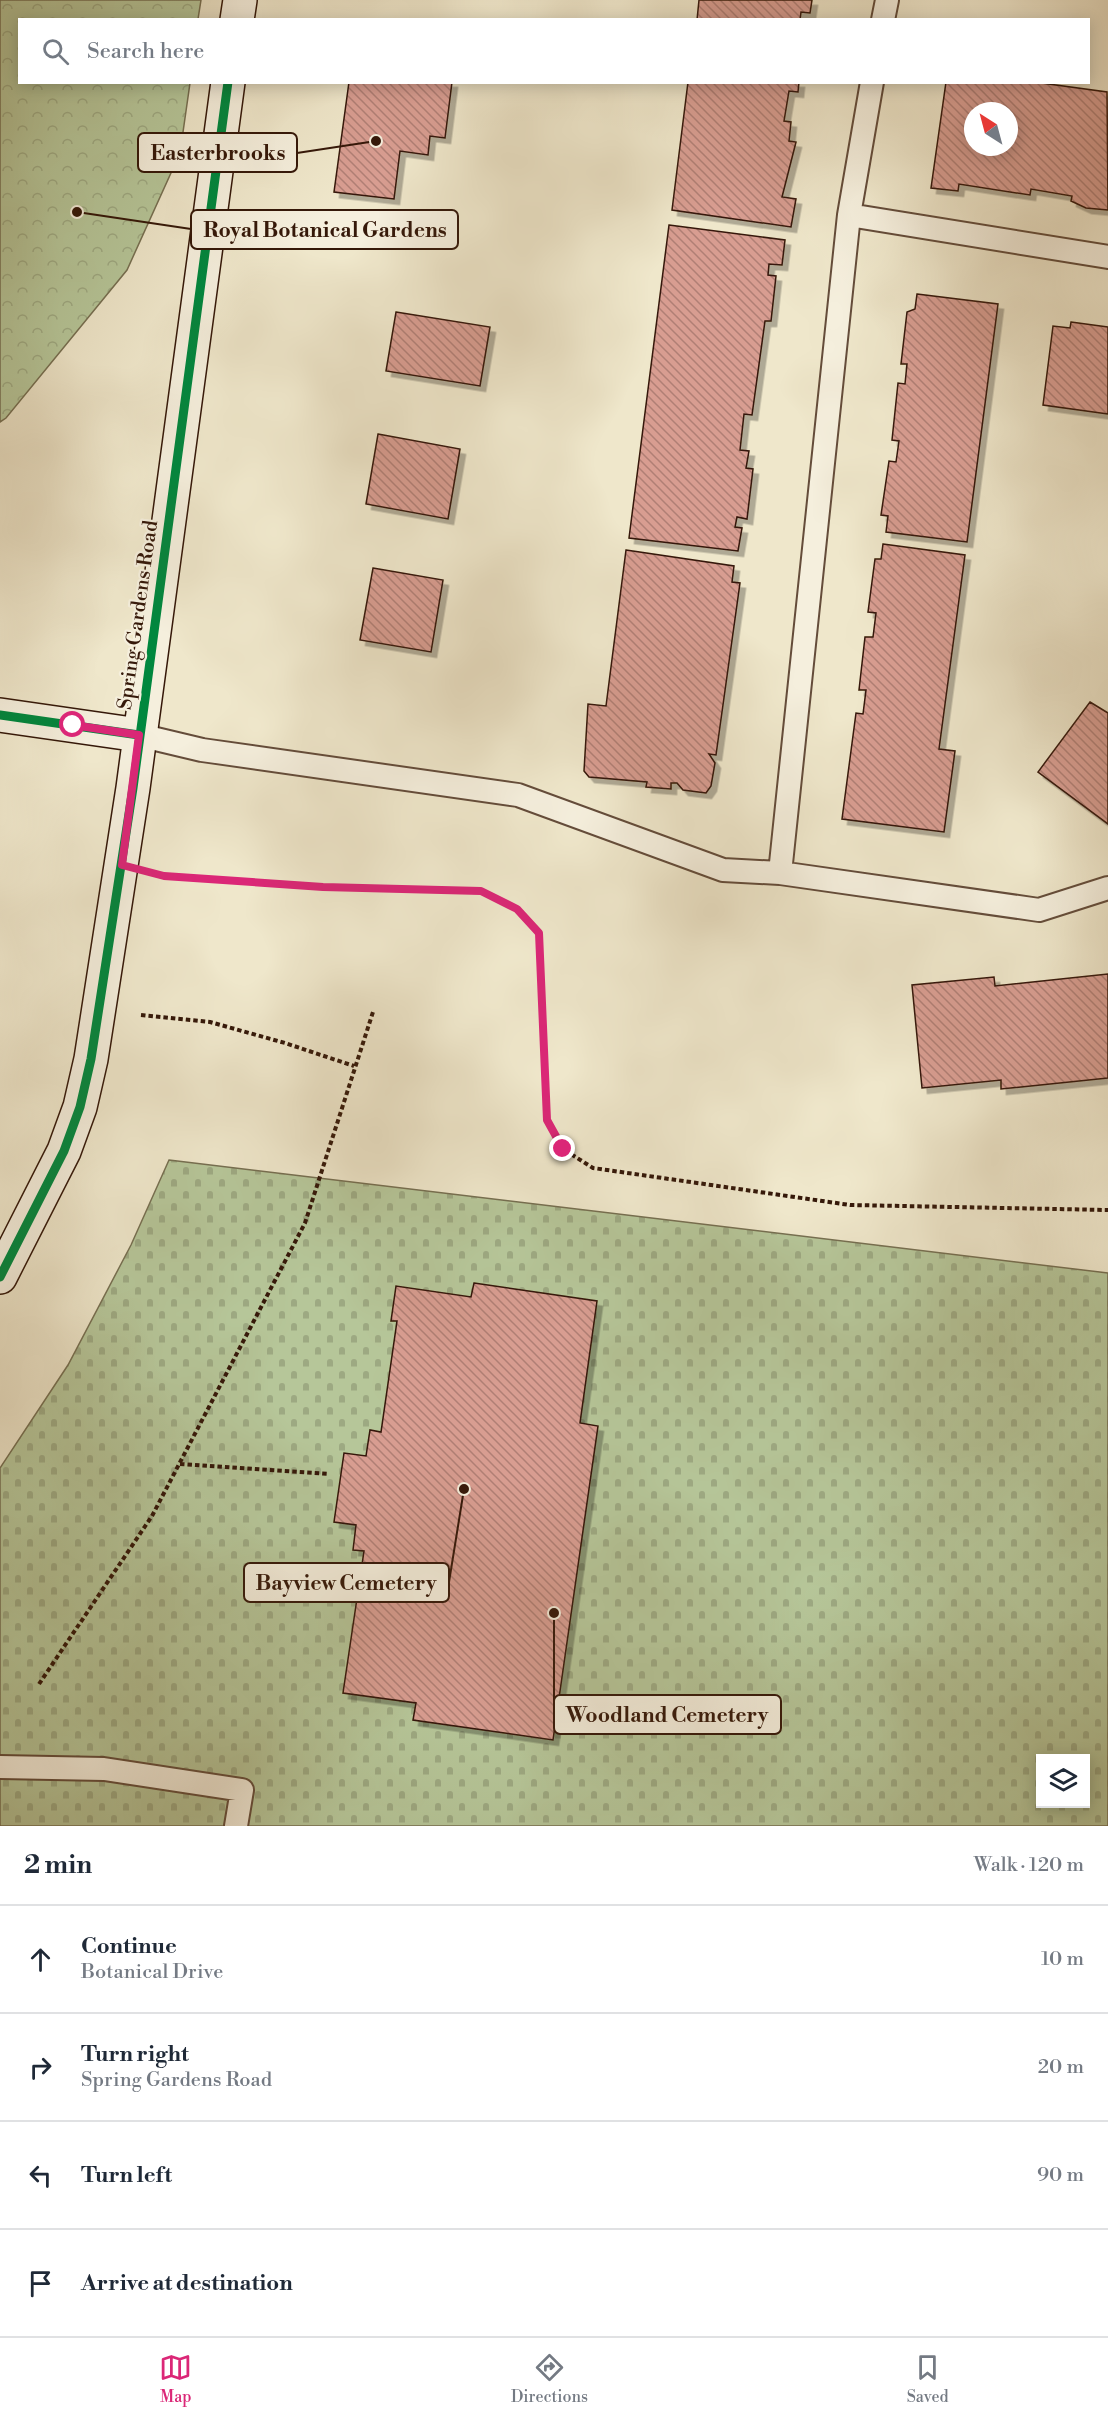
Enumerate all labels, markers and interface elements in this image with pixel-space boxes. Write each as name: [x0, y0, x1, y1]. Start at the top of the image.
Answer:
search box: [18, 18, 1090, 84]
icon: search: [39, 35, 72, 68]
text: Search here: [87, 38, 204, 65]
north arrow: [964, 102, 1018, 156]
callout: Easterbrooks: [138, 133, 297, 172]
text: Easterbrooks: [150, 141, 286, 167]
callout: Royal Botanical Gardens: [191, 210, 458, 249]
text: Royal Botanical Gardens: [203, 218, 447, 244]
street label: Spring Gardens Road: [113, 518, 164, 712]
route start: [59, 711, 85, 737]
route end: [549, 1135, 575, 1161]
callout: Bayview Cemetery: [244, 1563, 449, 1602]
text: Bayview Cemetery: [256, 1571, 437, 1597]
callout: Woodland Cemetery: [554, 1695, 781, 1734]
text: Woodland Cemetery: [565, 1703, 769, 1729]
map controls: [1036, 1754, 1090, 1808]
button: layers: [1036, 1754, 1090, 1808]
text: 2 min: [24, 1849, 92, 1881]
text: Walk · 120 m: [974, 1853, 1084, 1878]
text: Continue: [81, 1933, 177, 1960]
icon: ahead: [24, 1943, 57, 1976]
text: 10 m: [1041, 1947, 1084, 1972]
text: Botanical Drive: [81, 1960, 223, 1985]
text: Turn right: [81, 2041, 189, 2068]
icon: right: [24, 2051, 57, 2084]
text: 20 m: [1038, 2055, 1084, 2080]
text: Spring Gardens Road: [81, 2068, 272, 2093]
icon: left: [24, 2159, 57, 2192]
text: Turn left: [81, 2162, 172, 2189]
text: 90 m: [1037, 2163, 1084, 2188]
icon: arrive: [24, 2267, 57, 2300]
text: Arrive at destination: [81, 2270, 293, 2297]
tab: Map: [159, 2351, 192, 2407]
tab: Directions: [511, 2351, 588, 2407]
tab: Saved: [907, 2351, 949, 2407]

